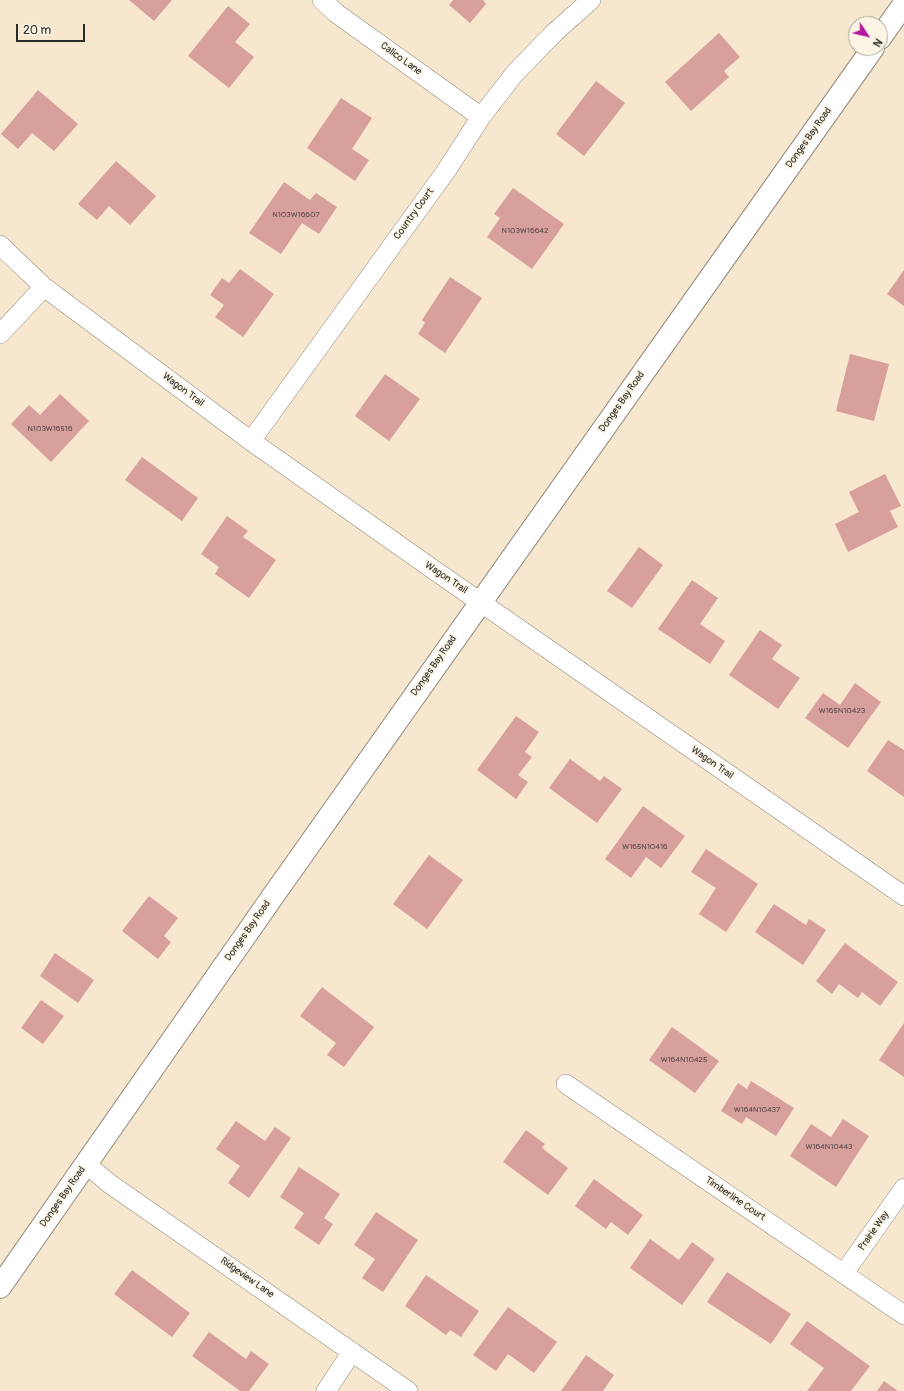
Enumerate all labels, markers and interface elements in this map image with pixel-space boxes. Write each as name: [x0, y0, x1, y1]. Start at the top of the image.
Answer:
scale bar: [18, 16, 87, 42]
north arrow: [848, 16, 888, 56]
text: 20 m: [23, 23, 51, 38]
text: N: [870, 36, 885, 49]
street label: Calico Lane: [378, 40, 424, 78]
street label: Donges Bay Road: [784, 105, 834, 171]
street label: Country Court: [391, 186, 437, 242]
house number: N103W16607: [272, 210, 320, 220]
house number: N103W16642: [502, 226, 548, 236]
street label: Donges Bay Road: [597, 369, 647, 435]
street label: Wagon Trail: [160, 370, 206, 410]
house number: N103W16516: [27, 424, 73, 434]
street label: Wagon Trail: [422, 559, 470, 597]
street label: Donges Bay Road: [409, 633, 459, 699]
house number: W165N10423: [819, 706, 865, 716]
street label: Wagon Trail: [689, 744, 735, 782]
house number: W165N10416: [622, 842, 668, 852]
street label: Donges Bay Road: [223, 898, 273, 964]
house number: W164N10425: [661, 1055, 707, 1065]
house number: W164N10437: [734, 1105, 780, 1115]
house number: W164N10443: [806, 1142, 852, 1152]
street label: Donges Bay Road: [38, 1164, 88, 1230]
street label: Timberline Court: [702, 1174, 768, 1224]
street label: Prairie Way: [856, 1209, 892, 1253]
street label: Ridgeview Lane: [218, 1255, 276, 1301]

